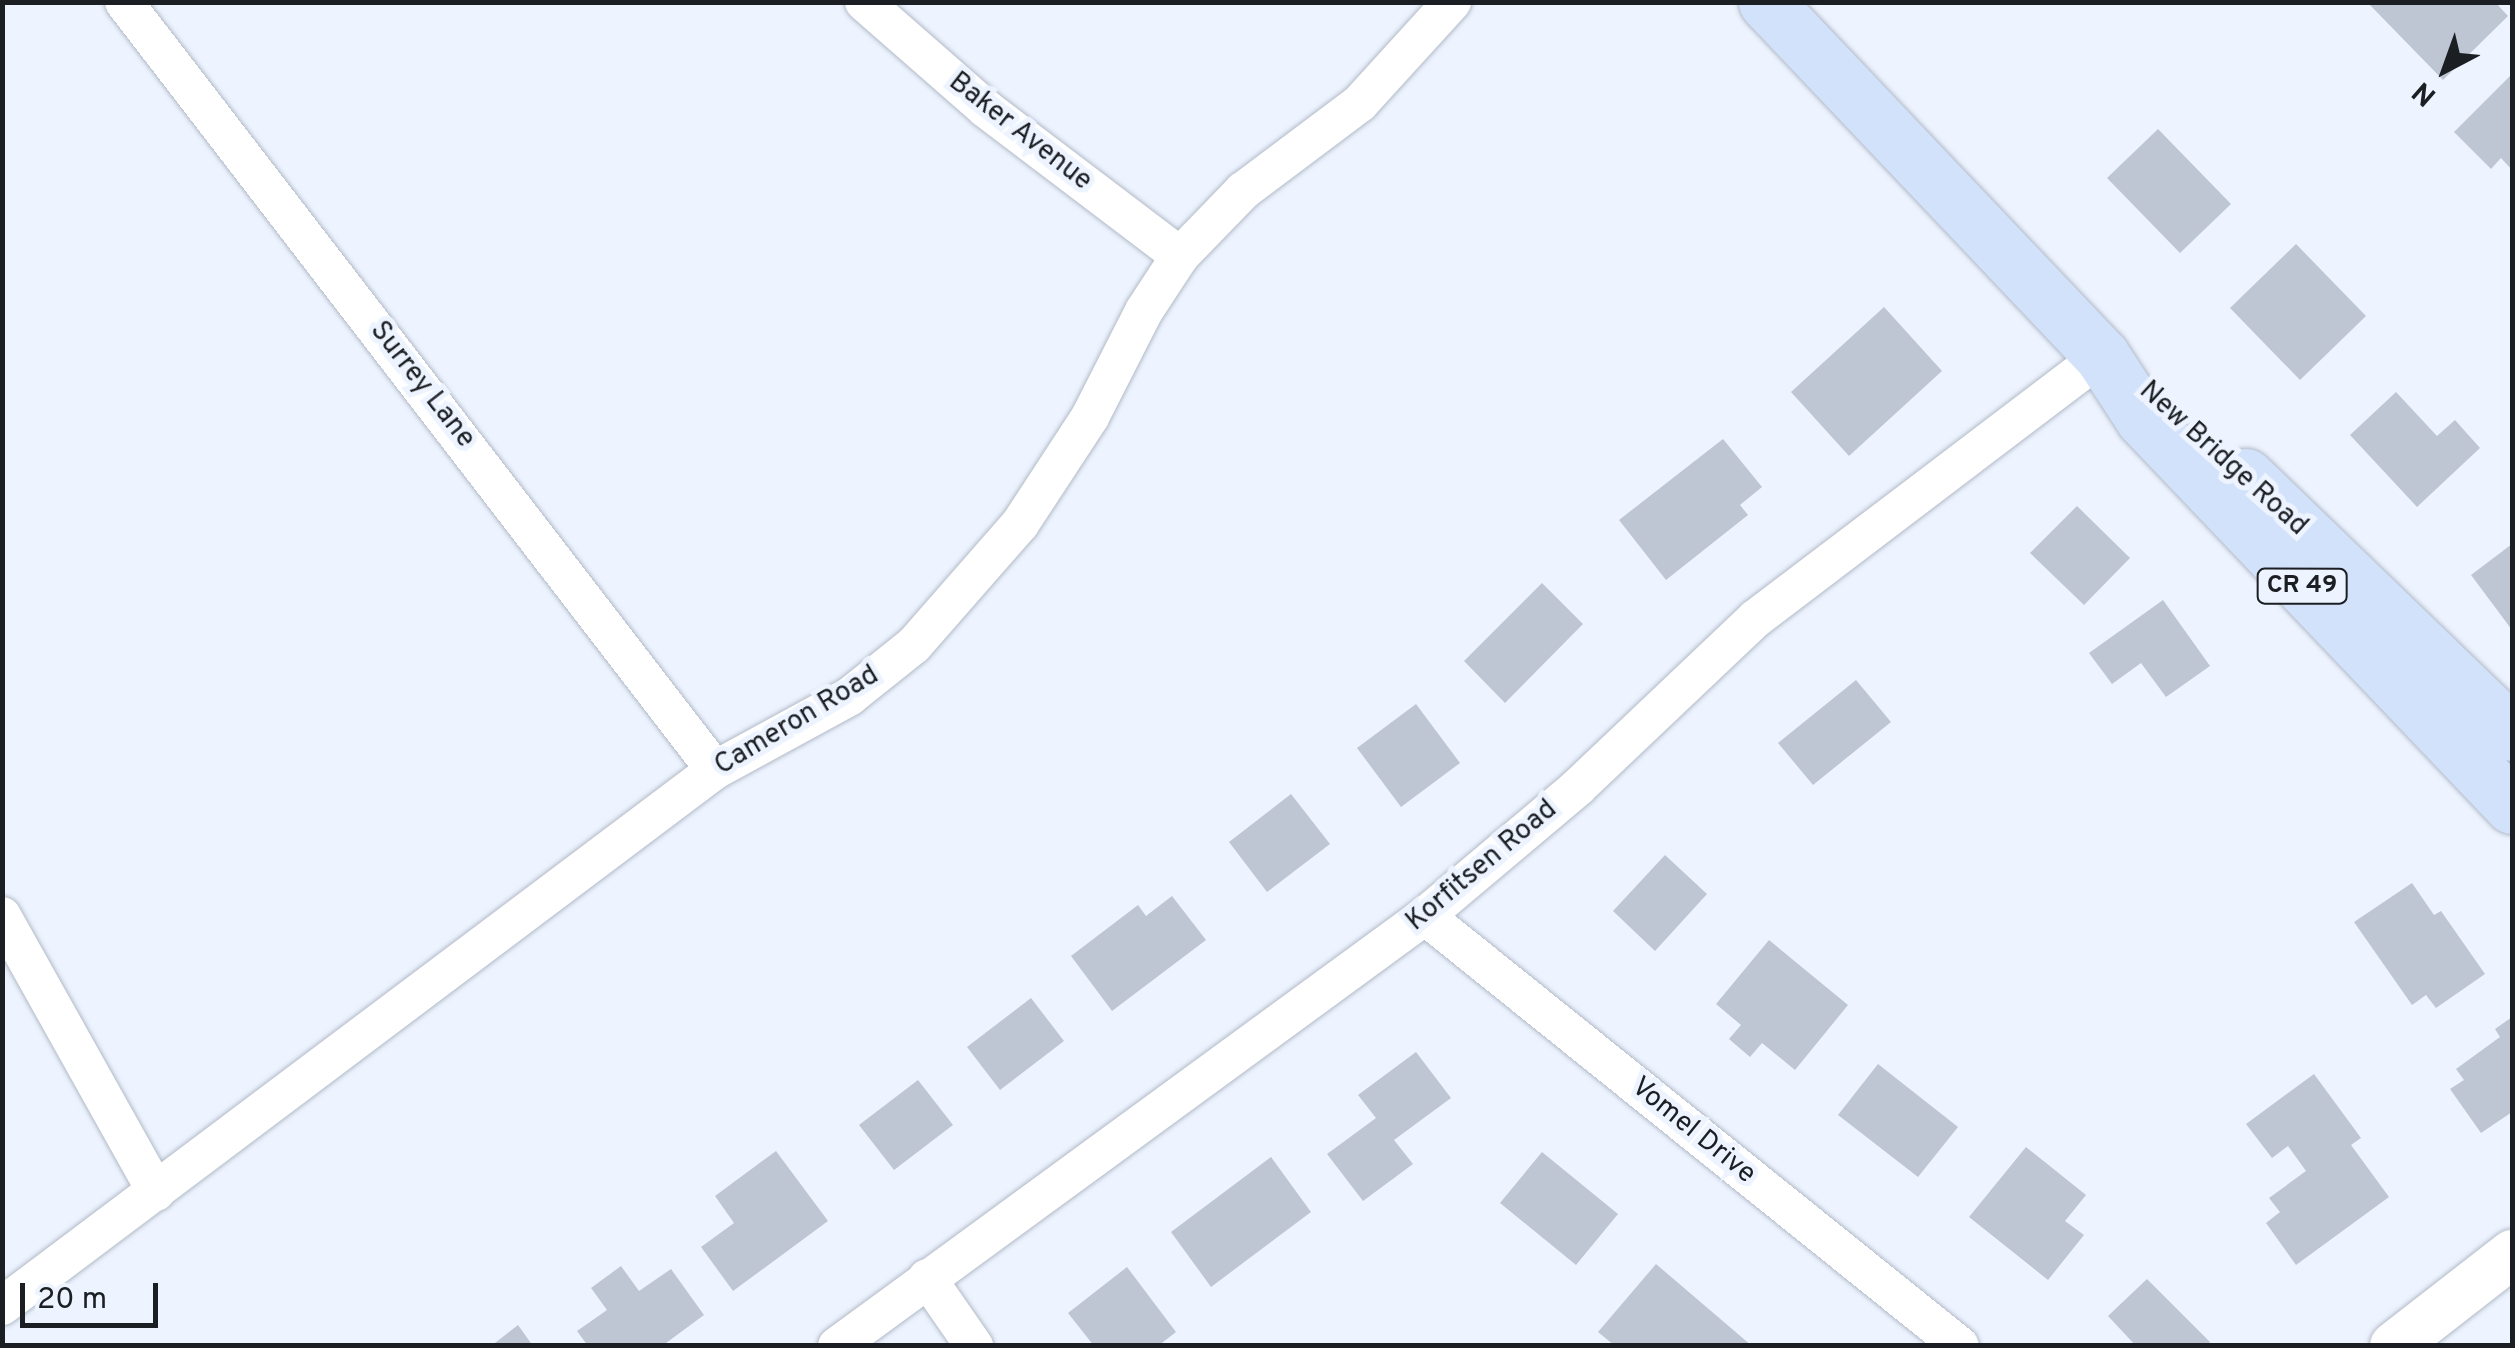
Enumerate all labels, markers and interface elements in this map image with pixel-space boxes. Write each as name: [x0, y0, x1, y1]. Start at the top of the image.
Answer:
north arrow: [2395, 20, 2495, 120]
street label: Baker Avenue: [941, 65, 1099, 199]
text: N: [2406, 72, 2445, 113]
street label: Surrey Lane: [362, 315, 482, 455]
street label: New Bridge Road: [2132, 374, 2314, 544]
road number: CR 49: [2254, 566, 2350, 606]
street label: Cameron Road: [709, 659, 885, 783]
street label: Korfitsen Road: [1400, 793, 1564, 939]
street label: Vomel Drive: [1624, 1071, 1762, 1191]
scale bar: [25, 1263, 162, 1325]
text: 20 m: [37, 1282, 107, 1319]

